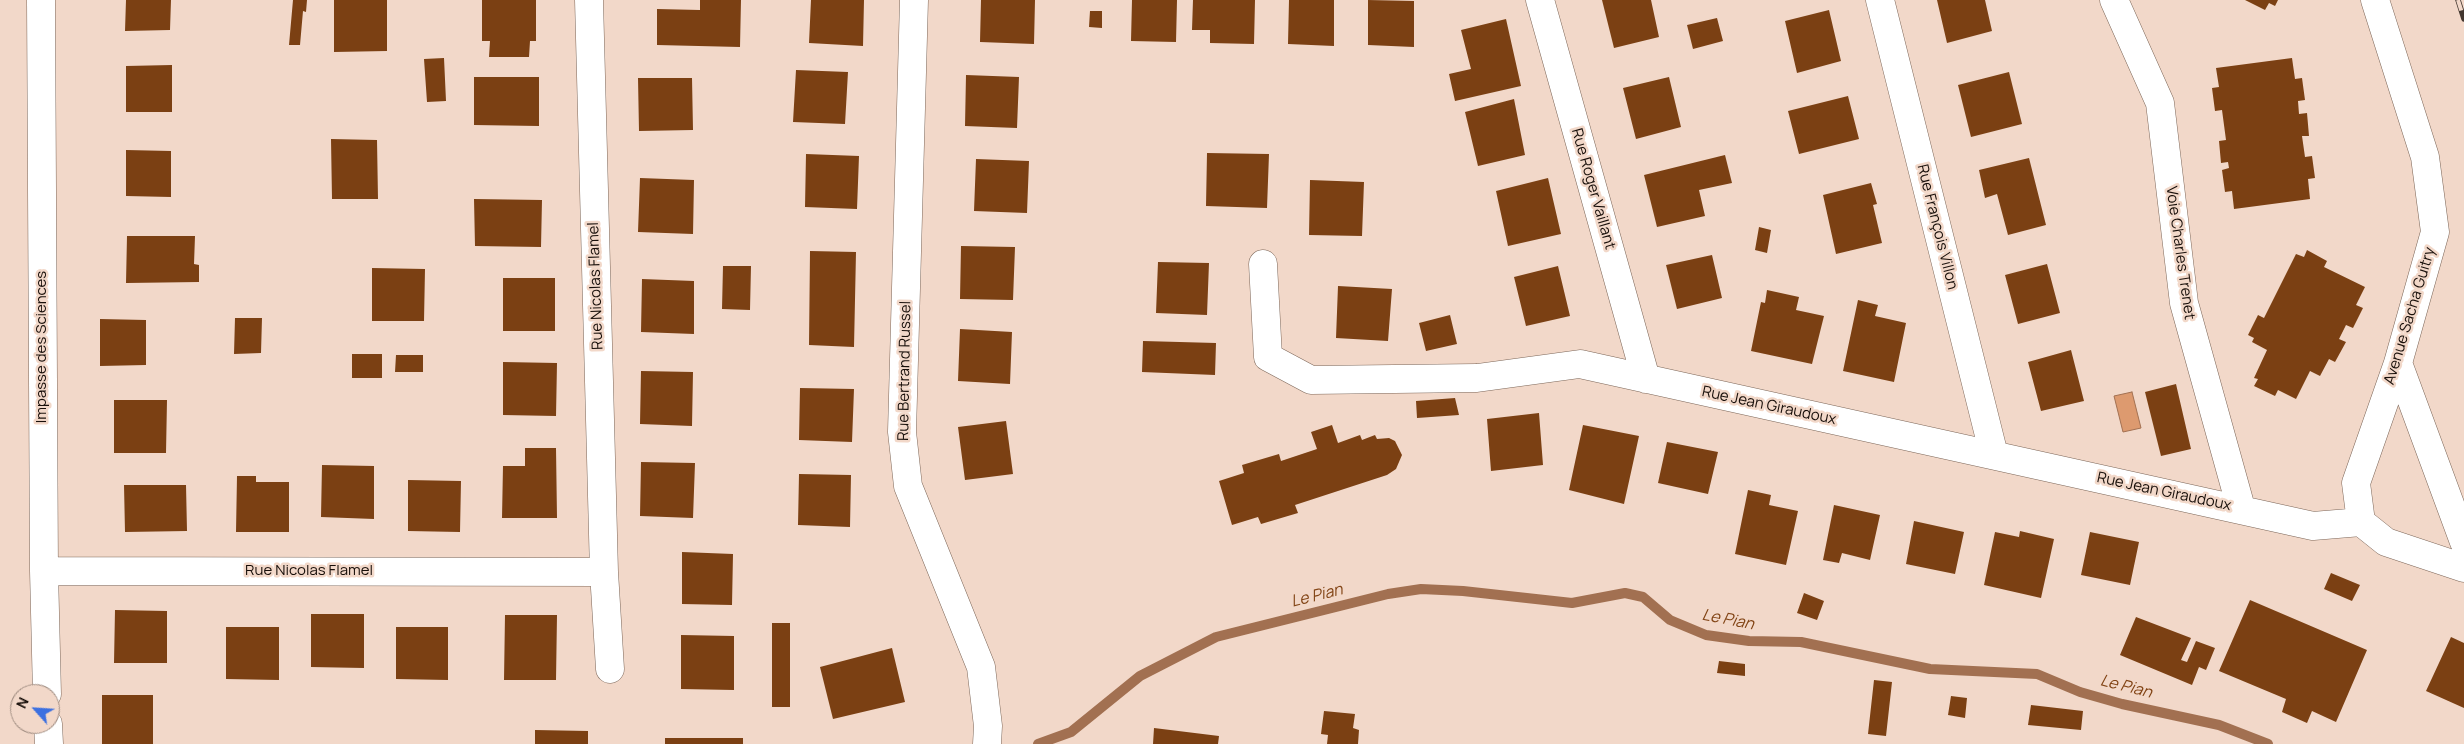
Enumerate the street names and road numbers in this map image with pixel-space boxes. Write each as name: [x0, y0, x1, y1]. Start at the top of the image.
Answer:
street label: Rue Roger Vaillant: [1567, 126, 1619, 252]
street label: Rue François Villon: [1913, 163, 1961, 291]
street label: Voie Charles Trenet: [2162, 185, 2198, 321]
street label: Rue Nicolas Flamel: [585, 222, 607, 350]
street label: Avenue Sacha Guitry: [2381, 245, 2439, 387]
street label: Impasse des Sciences: [33, 271, 51, 423]
street label: Rue Bertrand Russel: [895, 301, 915, 441]
street label: Rue Jean Giraudoux: [1700, 383, 1838, 429]
street label: Rue Jean Giraudoux: [2095, 469, 2233, 515]
street label: Rue Nicolas Flamel: [245, 562, 373, 580]

